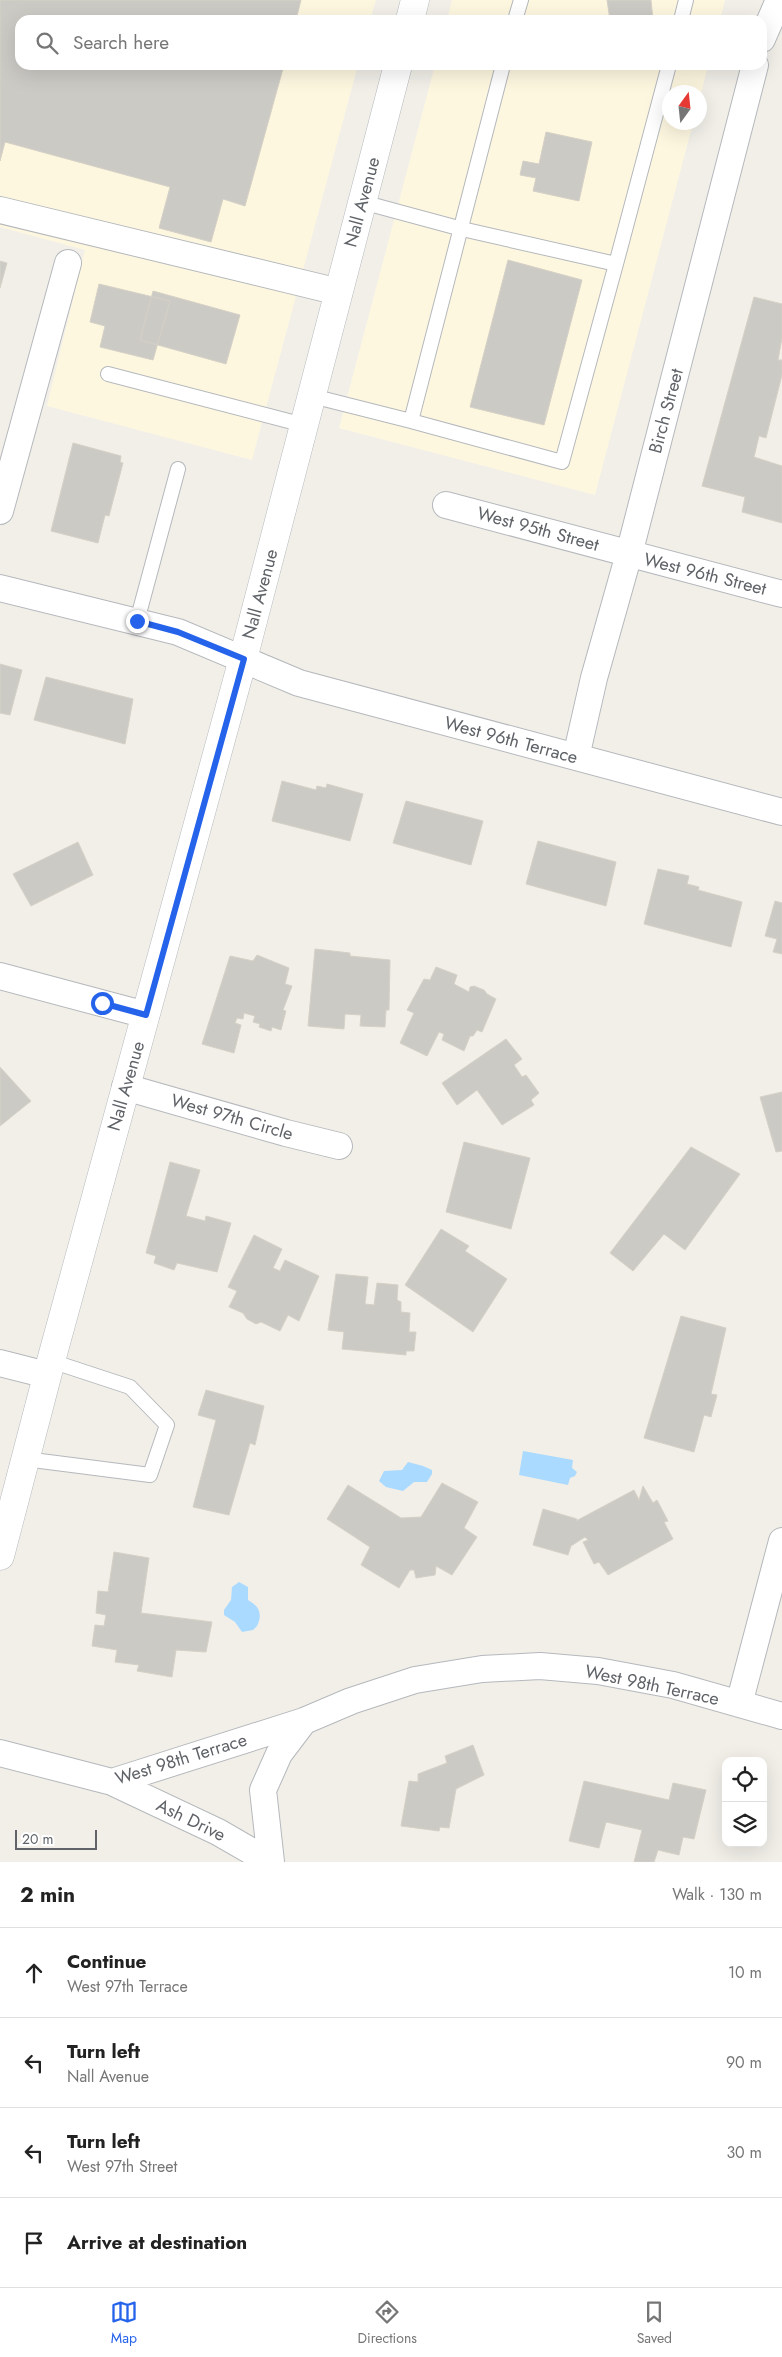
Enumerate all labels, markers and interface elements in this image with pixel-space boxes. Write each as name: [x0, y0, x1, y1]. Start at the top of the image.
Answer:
search box: [15, 15, 767, 70]
icon: search: [33, 29, 61, 57]
text: Search here: [73, 29, 169, 56]
north arrow: [662, 85, 707, 130]
street label: Nall Avenue: [337, 154, 387, 250]
street label: Birch Street: [642, 365, 690, 456]
street label: West 95th Street: [474, 500, 603, 558]
street label: Nall Avenue: [235, 546, 285, 642]
street label: West 96th Street: [641, 546, 770, 602]
route end: [126, 610, 149, 633]
street label: West 96th Terrace: [441, 710, 581, 770]
route start: [91, 992, 114, 1015]
street label: Nall Avenue: [101, 1038, 151, 1134]
street label: West 97th Circle: [168, 1087, 296, 1147]
street label: West 98th Terrace: [582, 1658, 722, 1712]
street label: West 98th Terrace: [112, 1727, 250, 1791]
map controls: [722, 1757, 767, 1847]
button: locate: [722, 1757, 767, 1802]
street label: Ash Drive: [152, 1792, 230, 1848]
button: layers: [722, 1802, 767, 1847]
scale bar: [15, 1827, 98, 1850]
text: 20 m: [22, 1829, 54, 1849]
text: 2 min: [20, 1880, 75, 1910]
text: Walk · 130 m: [672, 1883, 762, 1906]
text: Continue: [67, 1948, 146, 1975]
icon: ahead: [20, 1959, 48, 1987]
text: 10 m: [728, 1961, 762, 1984]
text: West 97th Terrace: [67, 1975, 188, 1998]
text: Turn left: [67, 2038, 140, 2065]
icon: left: [20, 2049, 48, 2077]
text: 90 m: [726, 2051, 762, 2074]
text: Nall Avenue: [67, 2065, 149, 2088]
text: Turn left: [67, 2128, 140, 2155]
icon: left: [20, 2139, 48, 2167]
text: 30 m: [726, 2141, 762, 2164]
text: West 97th Street: [67, 2155, 177, 2178]
icon: arrive: [20, 2229, 48, 2257]
text: Arrive at destination: [67, 2229, 247, 2256]
tab: Map: [110, 2298, 138, 2348]
tab: Directions: [358, 2298, 417, 2348]
tab: Saved: [637, 2298, 672, 2348]

